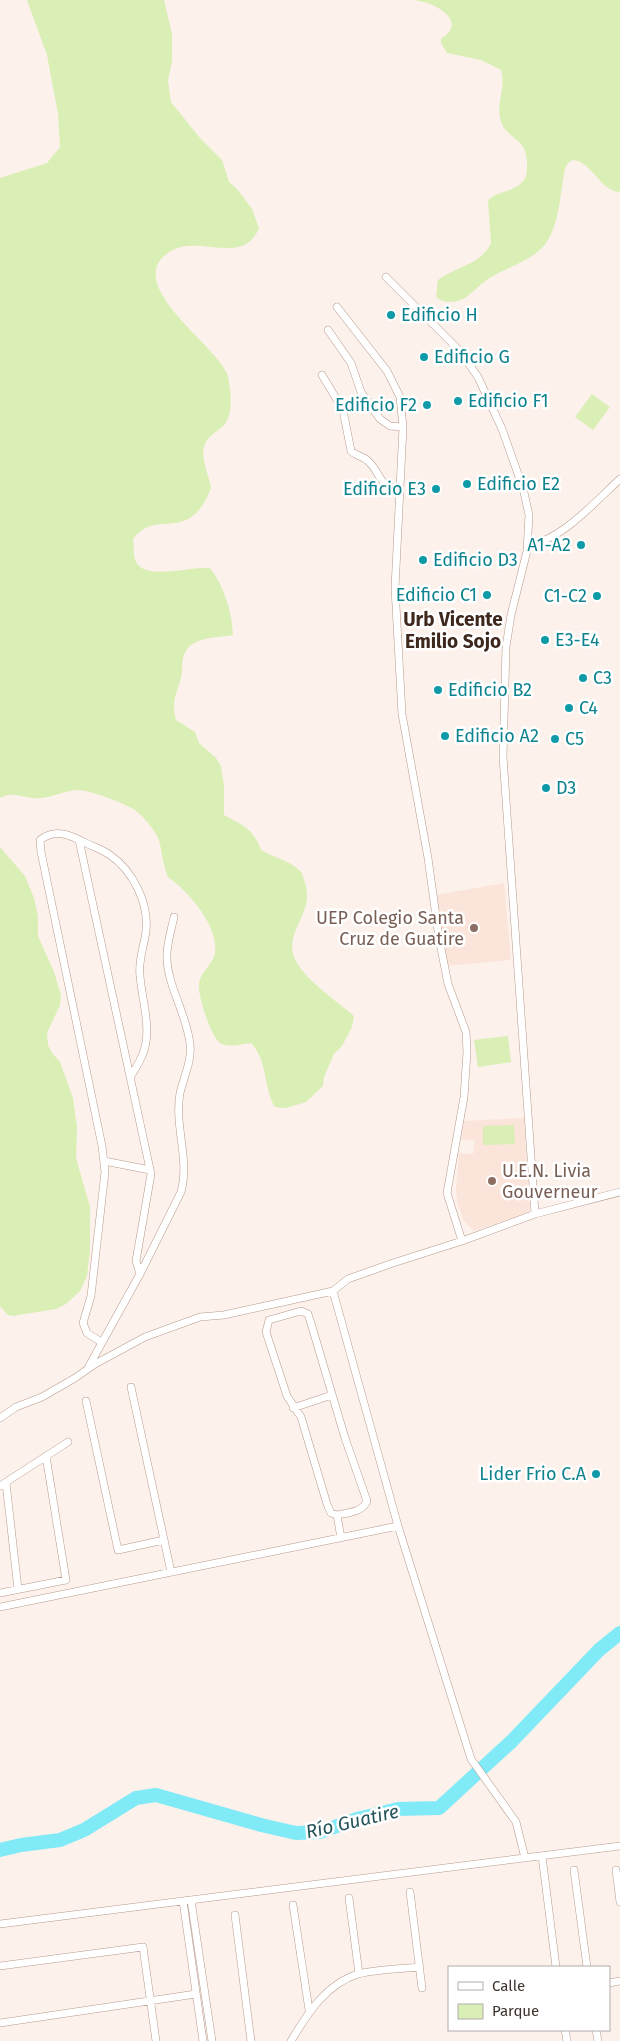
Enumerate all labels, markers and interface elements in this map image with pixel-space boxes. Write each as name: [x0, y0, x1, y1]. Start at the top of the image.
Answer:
place label: Edificio H: [401, 304, 478, 326]
marker: Edificio H: [385, 309, 397, 321]
place label: Edificio G: [434, 346, 510, 368]
marker: Edificio G: [418, 351, 430, 363]
place label: Edificio F1: [468, 390, 549, 412]
place label: Edificio F2: [335, 394, 417, 416]
marker: Edificio F1: [452, 395, 464, 407]
marker: Edificio F2: [421, 399, 433, 411]
place label: Edificio E2: [477, 473, 560, 495]
place label: Edificio E3: [343, 478, 426, 500]
marker: Edificio E2: [461, 478, 473, 490]
marker: Edificio E3: [430, 483, 442, 495]
place label: A1-A2: [527, 534, 571, 556]
marker: A1-A2: [575, 539, 587, 551]
place label: Edificio D3: [433, 549, 518, 571]
marker: Edificio D3: [417, 554, 429, 566]
place label: Edificio C1: [396, 584, 477, 606]
place label: C1-C2: [544, 585, 587, 607]
marker: Edificio C1: [481, 589, 493, 601]
marker: C1-C2: [591, 590, 603, 602]
district label: Urb Vicente Emilio Sojo: [403, 608, 503, 653]
place label: E3-E4: [555, 629, 600, 651]
marker: E3-E4: [539, 634, 551, 646]
place label: C3: [593, 667, 612, 689]
marker: C3: [577, 672, 589, 684]
place label: Edificio B2: [448, 679, 532, 701]
marker: Edificio B2: [432, 684, 444, 696]
place label: C4: [579, 697, 598, 719]
marker: C4: [563, 702, 575, 714]
place label: Edificio A2: [455, 725, 539, 747]
place label: C5: [565, 728, 584, 750]
marker: Edificio A2: [439, 730, 451, 742]
marker: C5: [549, 733, 561, 745]
place label: D3: [556, 777, 576, 799]
marker: D3: [540, 782, 552, 794]
place label: UEP Colegio Santa Cruz de Guatire: [316, 907, 464, 950]
marker: UEP Colegio Santa Cruz de Guatire: [468, 922, 480, 934]
place label: U.E.N. Livia Gouverneur: [502, 1160, 598, 1203]
marker: U.E.N. Livia Gouverneur: [486, 1175, 498, 1187]
place label: Lider Frio C.A: [479, 1463, 587, 1485]
marker: Lider Frio C.A: [590, 1468, 602, 1480]
water label: Río Guatire: [303, 1800, 401, 1843]
legend: [448, 1966, 610, 2031]
text: Calle: [492, 1977, 525, 1995]
text: Parque: [492, 2002, 539, 2020]

